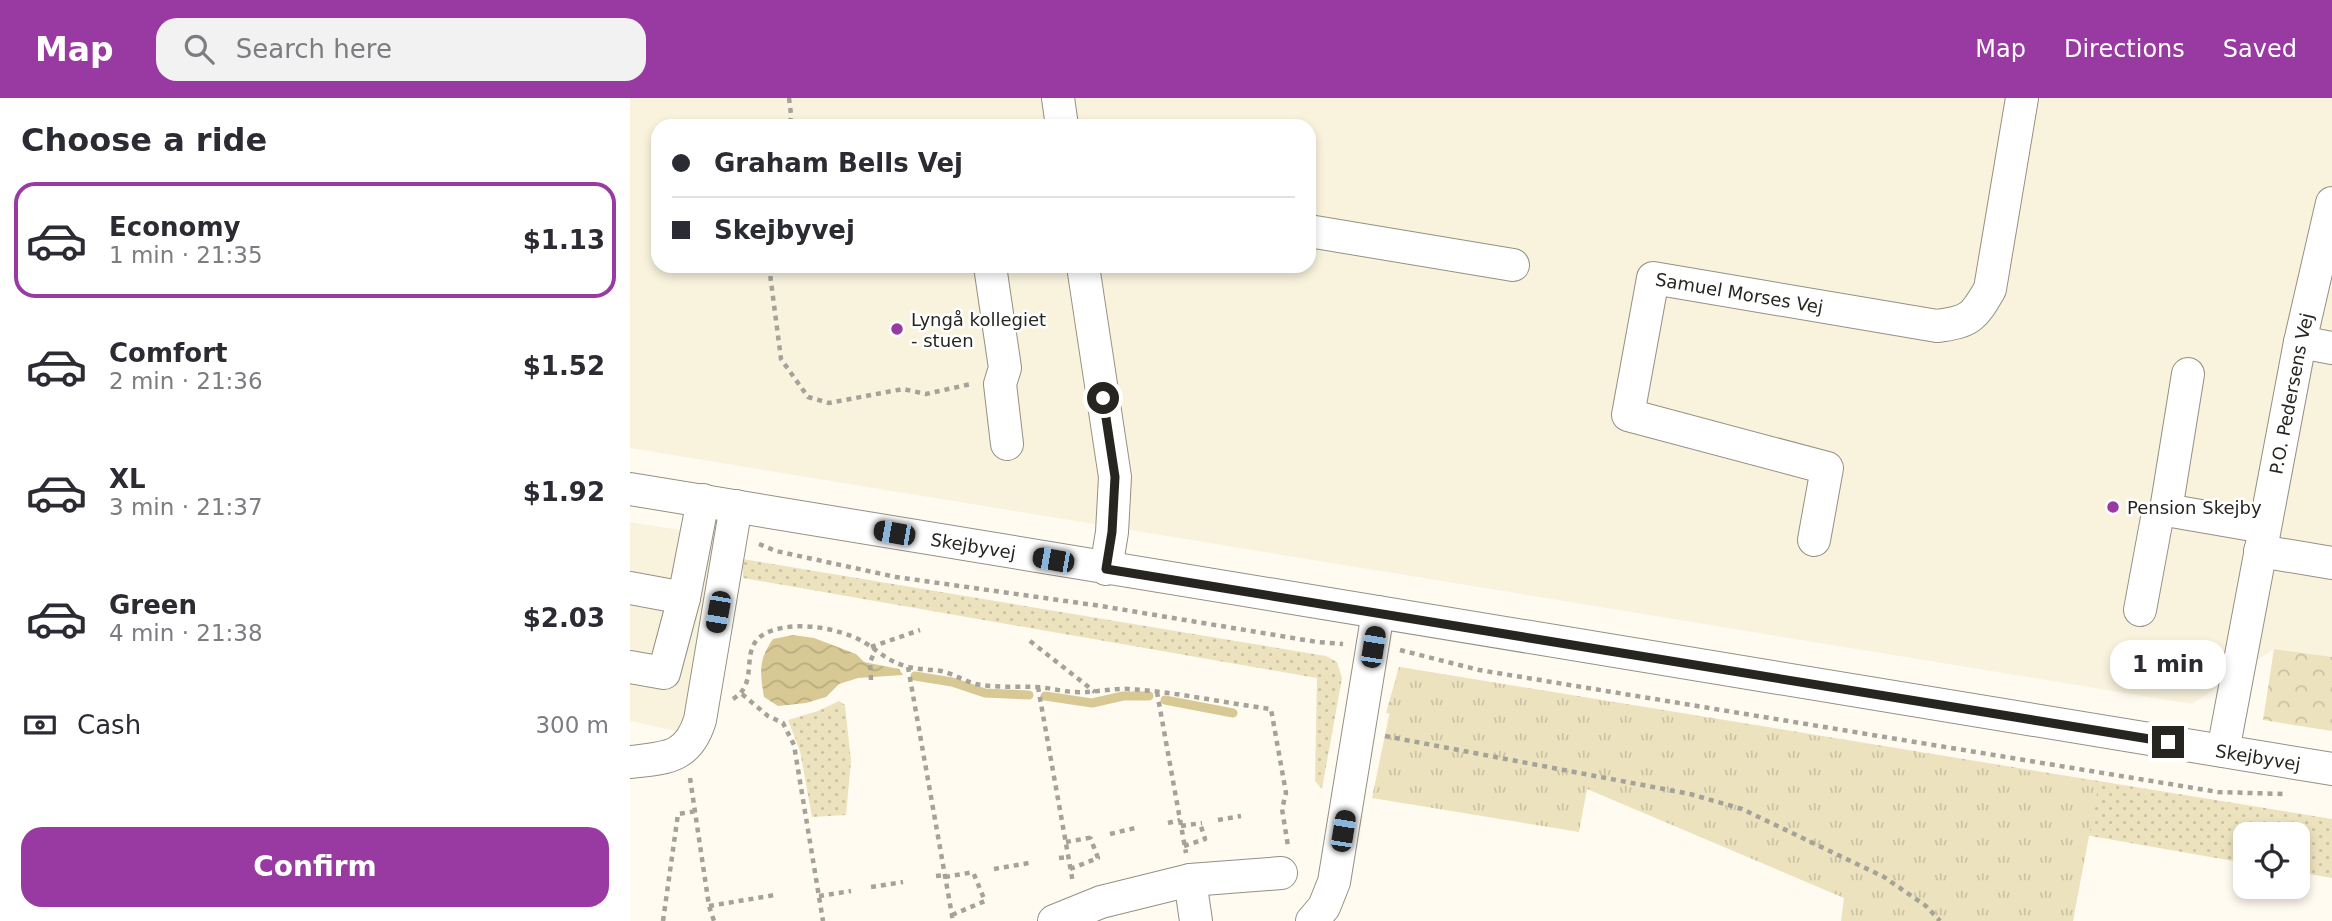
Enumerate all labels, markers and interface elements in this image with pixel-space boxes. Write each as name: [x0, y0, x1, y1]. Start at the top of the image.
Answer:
search box: [156, 18, 646, 81]
text: Map: [35, 30, 114, 69]
icon: search: [180, 30, 218, 68]
text: Search here: [236, 34, 392, 64]
text: Map: [1975, 35, 2026, 63]
text: Directions: [2064, 35, 2185, 63]
text: Saved: [2223, 35, 2297, 63]
text: Choose a ride: [21, 121, 267, 159]
text: Graham Bells Vej: [714, 148, 963, 178]
icon: car: [25, 209, 88, 272]
text: Economy: [109, 212, 240, 242]
text: Skejbyvej: [714, 215, 855, 245]
text: $1.13: [523, 225, 605, 255]
text: 1 min · 21:35: [109, 242, 263, 268]
street label: Samuel Morses Vej: [1654, 268, 1825, 317]
place label: Lyngå kollegiet - stuen: [911, 309, 1046, 351]
street label: P.O. Pedersens Vej: [2265, 311, 2317, 476]
marker: Lyngå kollegiet - stuen: [889, 321, 905, 337]
icon: car: [25, 335, 88, 398]
text: Comfort: [109, 338, 227, 368]
text: $1.52: [523, 351, 605, 381]
text: 2 min · 21:36: [109, 368, 263, 394]
route start: [1087, 382, 1119, 414]
icon: car: [25, 461, 88, 524]
text: XL: [109, 464, 146, 494]
text: $1.92: [523, 477, 605, 507]
text: 3 min · 21:37: [109, 494, 263, 520]
place label: Pension Skejby: [2127, 497, 2262, 518]
marker: Pension Skejby: [2105, 499, 2121, 515]
car: [872, 519, 917, 547]
street label: Skejbyvej: [929, 528, 1018, 563]
car: [1031, 546, 1076, 574]
icon: car: [25, 587, 88, 650]
car: [705, 589, 732, 635]
text: Green: [109, 590, 197, 620]
text: $2.03: [523, 603, 605, 633]
text: 4 min · 21:38: [109, 620, 263, 646]
car: [1360, 625, 1387, 669]
callout: 1 min: [2110, 640, 2226, 690]
text: 1 min: [2132, 651, 2204, 677]
icon: cash: [21, 706, 59, 744]
text: Cash: [77, 710, 141, 740]
text: 300 m: [535, 712, 609, 738]
route end: [2152, 726, 2184, 758]
street label: Skejbyvej: [2214, 739, 2302, 774]
car: [1330, 809, 1357, 853]
map controls: [2233, 822, 2310, 899]
button: locate: [2233, 822, 2310, 899]
button: Confirm: [21, 827, 609, 907]

